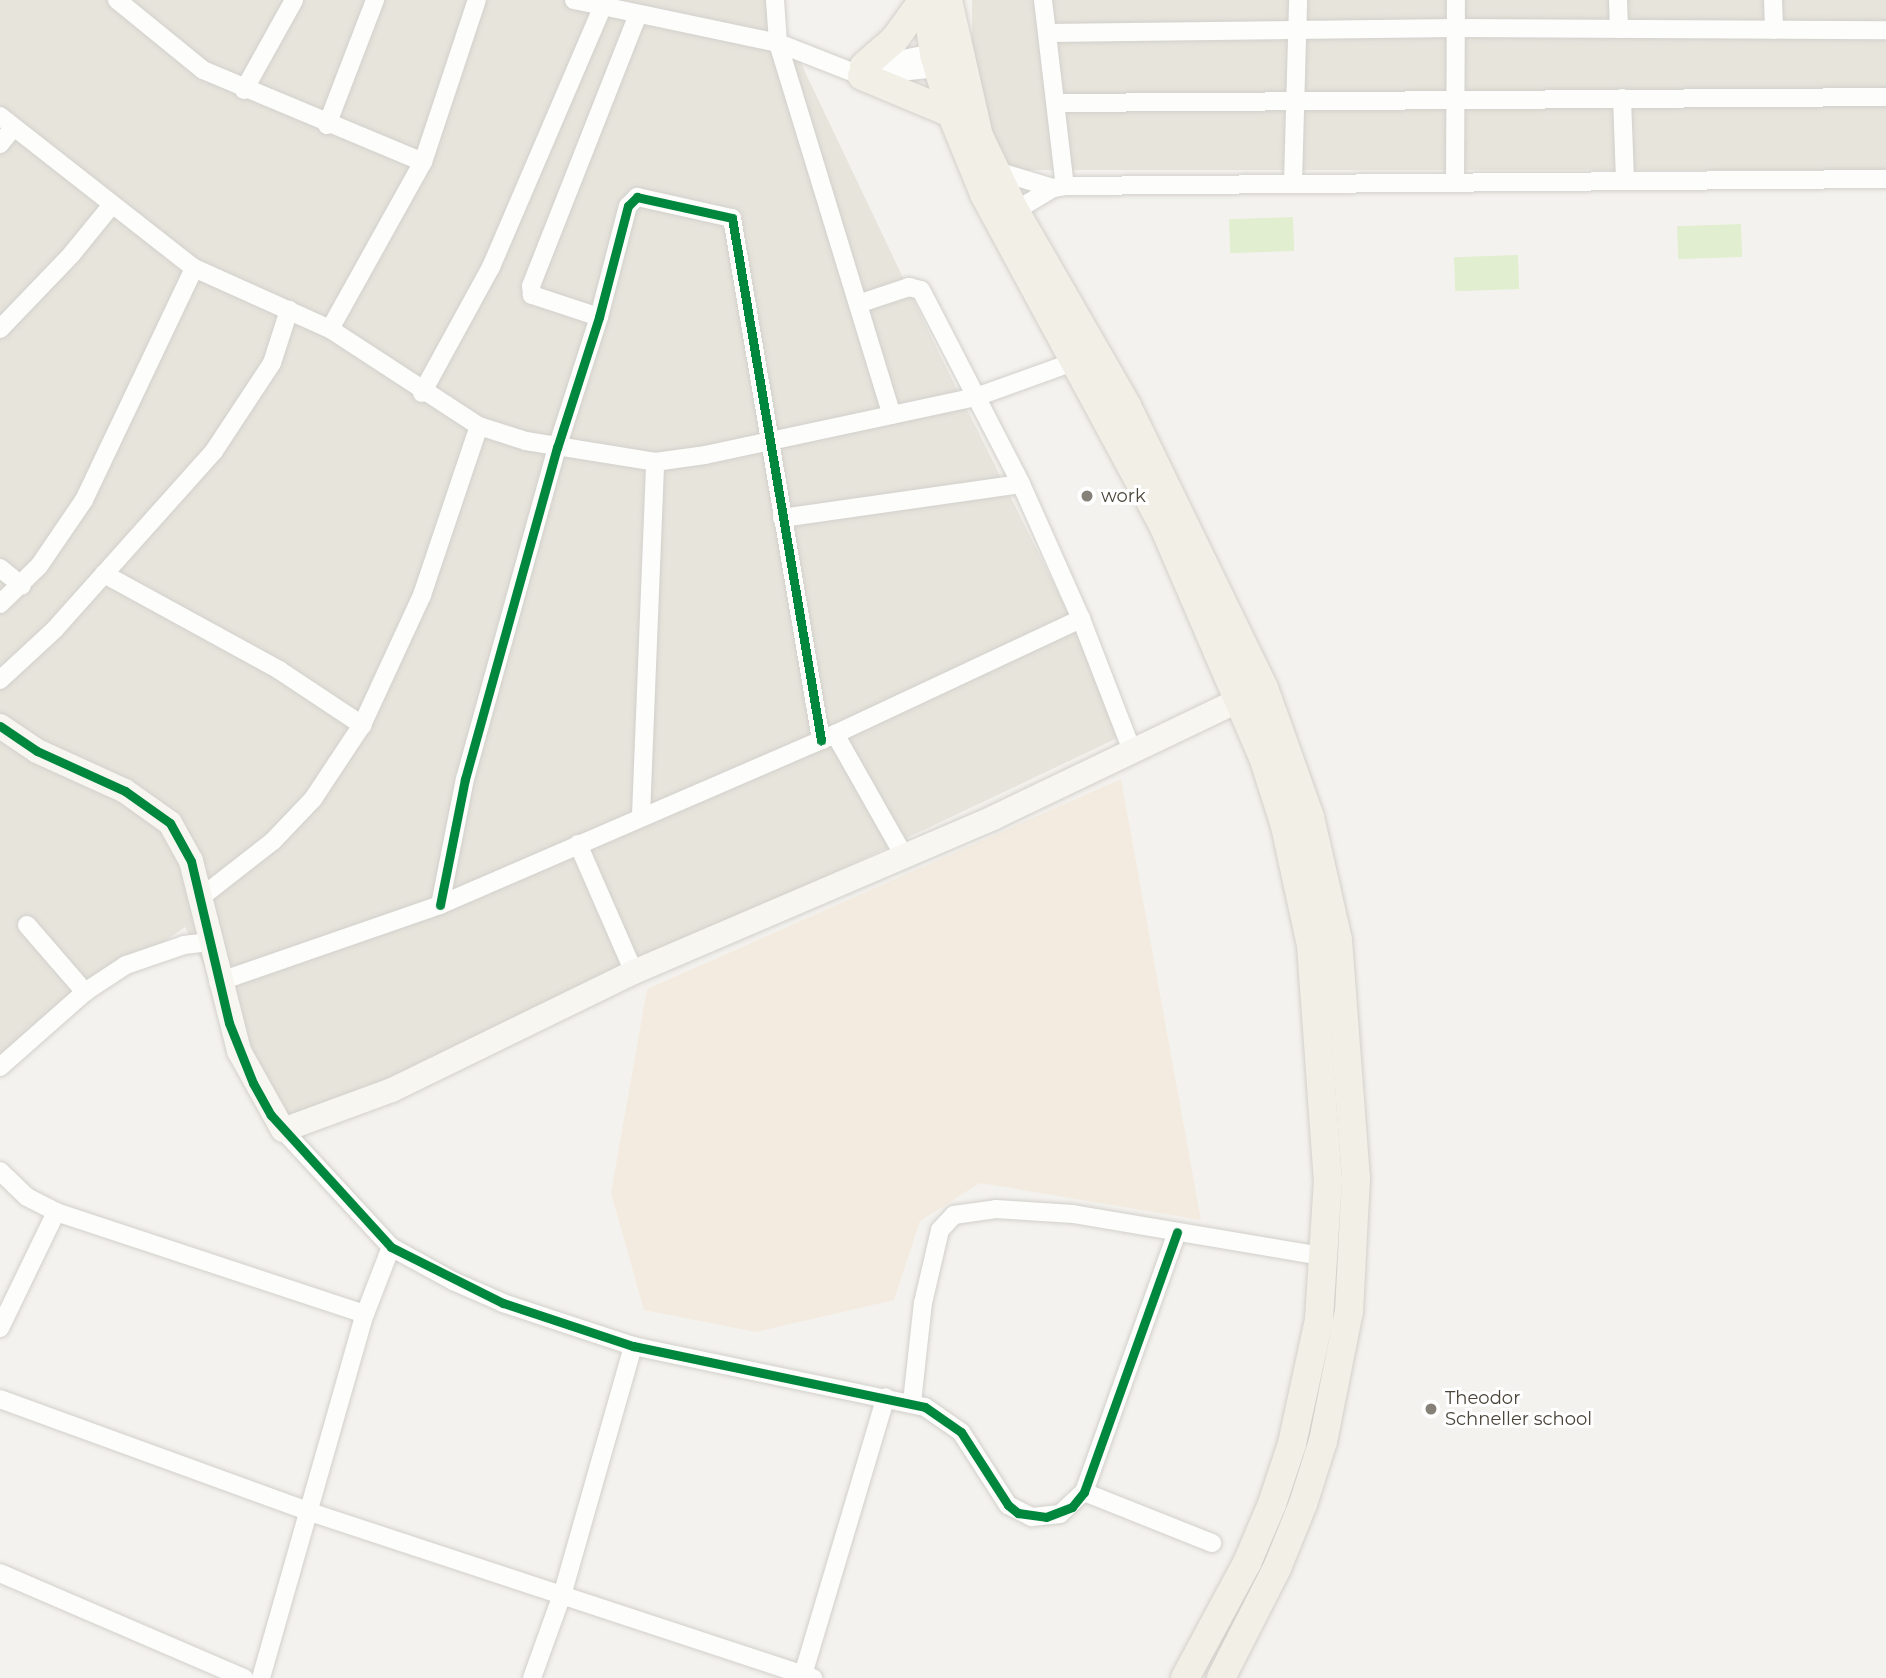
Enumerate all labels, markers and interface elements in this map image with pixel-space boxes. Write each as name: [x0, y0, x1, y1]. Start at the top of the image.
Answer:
place label: work: [1101, 485, 1146, 507]
marker: work: [1079, 488, 1095, 504]
place label: Theodor Schneller school: [1445, 1388, 1592, 1430]
marker: Theodor Schneller school: [1423, 1401, 1439, 1417]

